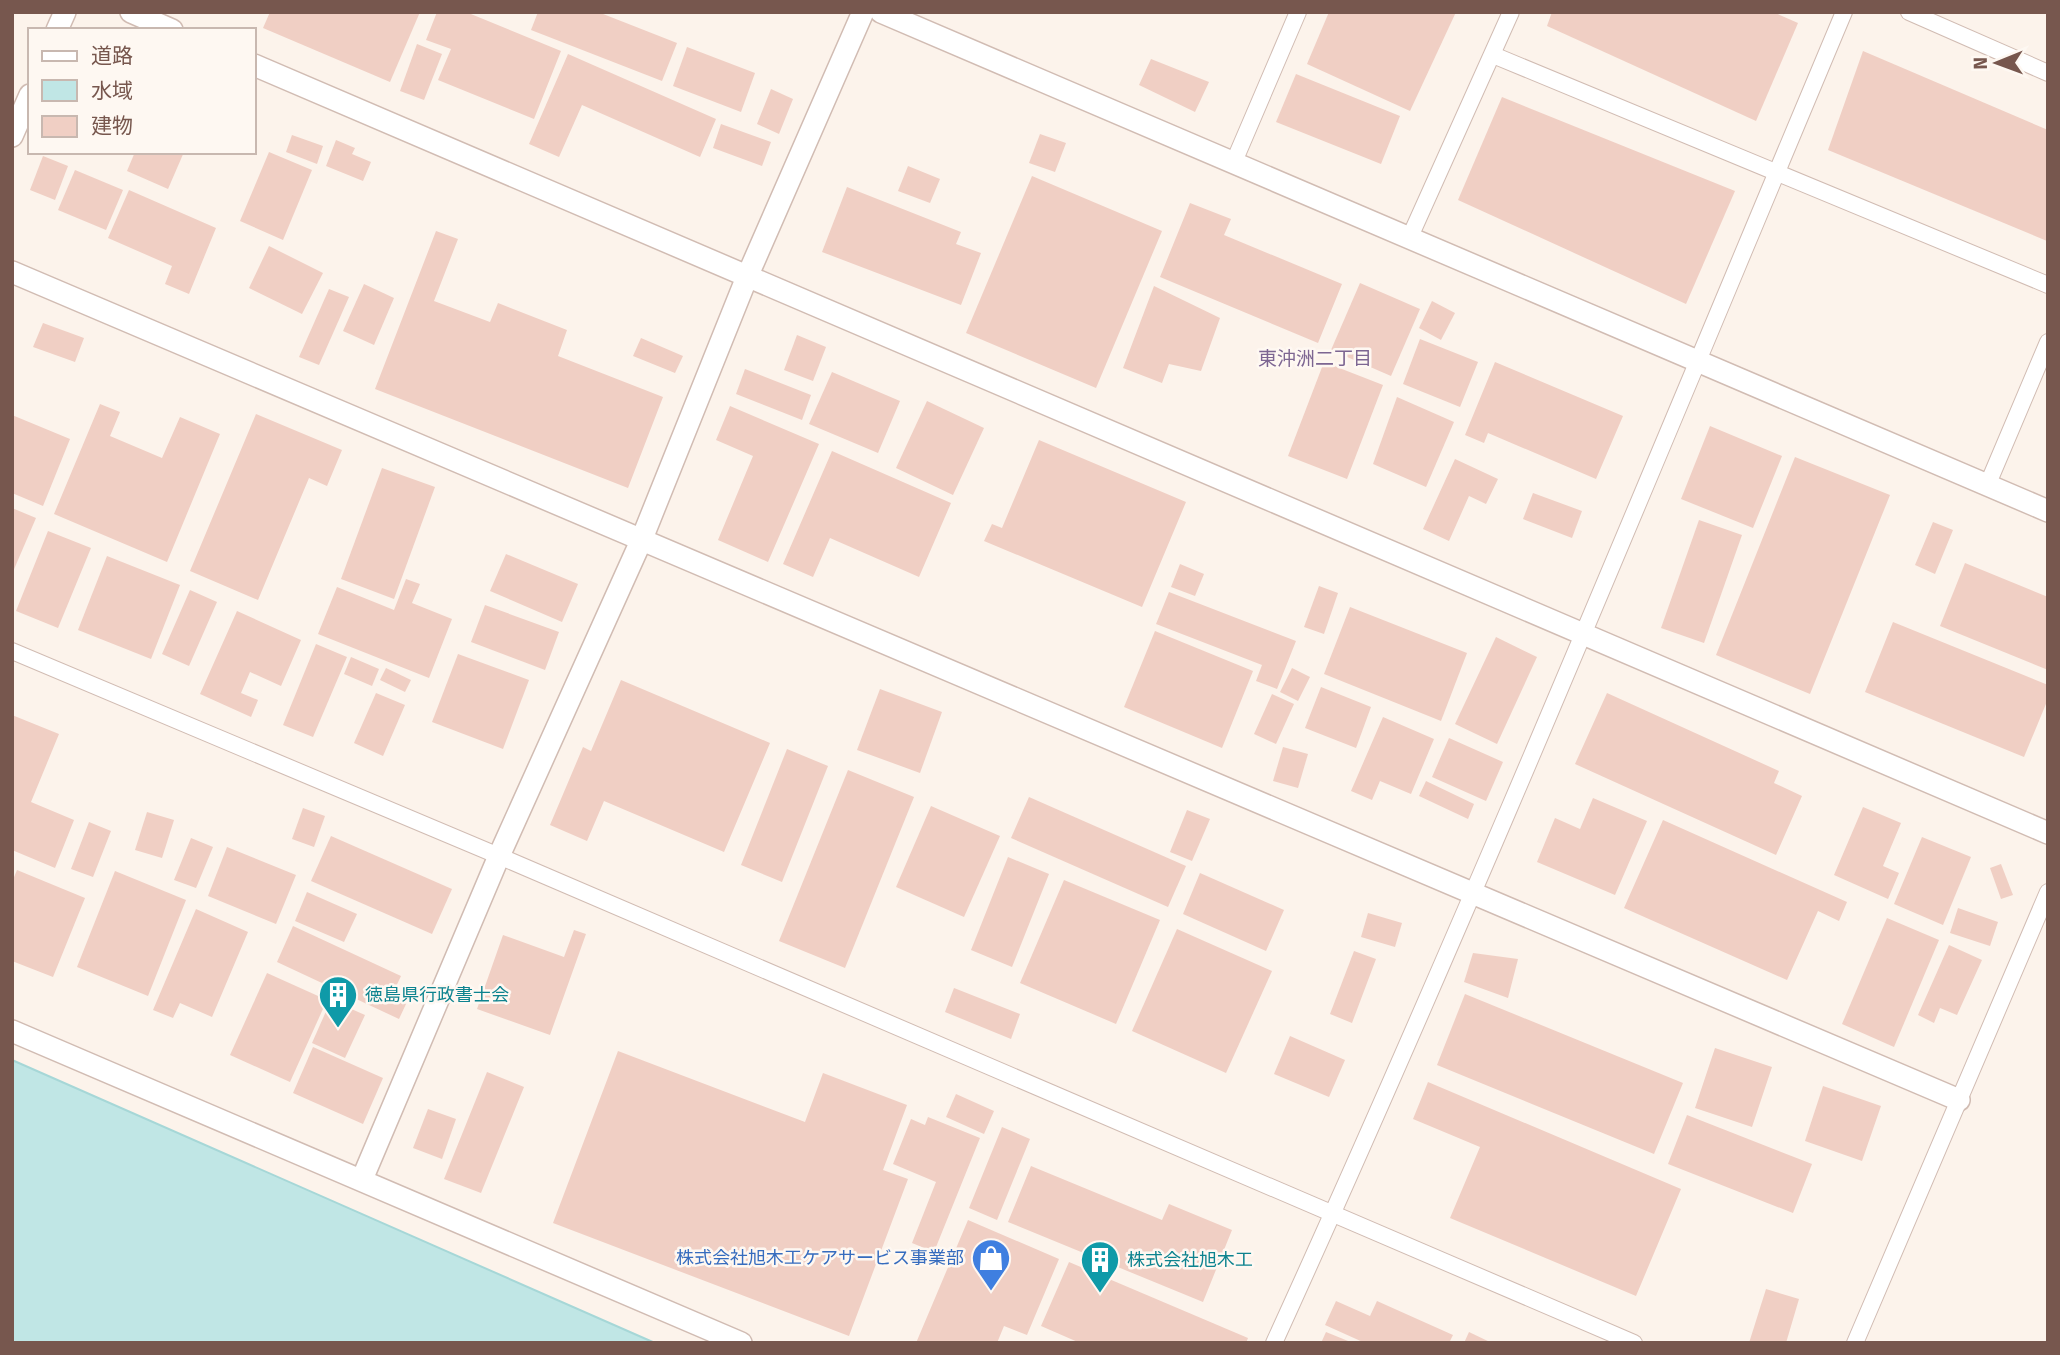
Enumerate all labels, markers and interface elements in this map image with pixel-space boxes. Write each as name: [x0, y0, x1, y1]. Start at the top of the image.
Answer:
legend: [28, 28, 256, 154]
north arrow: [1962, 28, 2032, 98]
text: 道路: [91, 43, 133, 69]
text: N: [1969, 57, 1992, 70]
text: 水域: [91, 78, 133, 104]
text: 建物: [91, 113, 133, 139]
district label: 東沖洲二丁目: [1258, 347, 1372, 370]
building icon: 徳島県行政書士会: [317, 974, 359, 1029]
place label: 徳島県行政書士会: [365, 984, 509, 1006]
shop icon: 株式会社旭木工ケアサービス事業部: [970, 1237, 1012, 1292]
building icon: 株式会社旭木工: [1079, 1239, 1121, 1294]
place label: 株式会社旭木工ケアサービス事業部: [676, 1247, 964, 1269]
place label: 株式会社旭木工: [1127, 1249, 1253, 1271]

